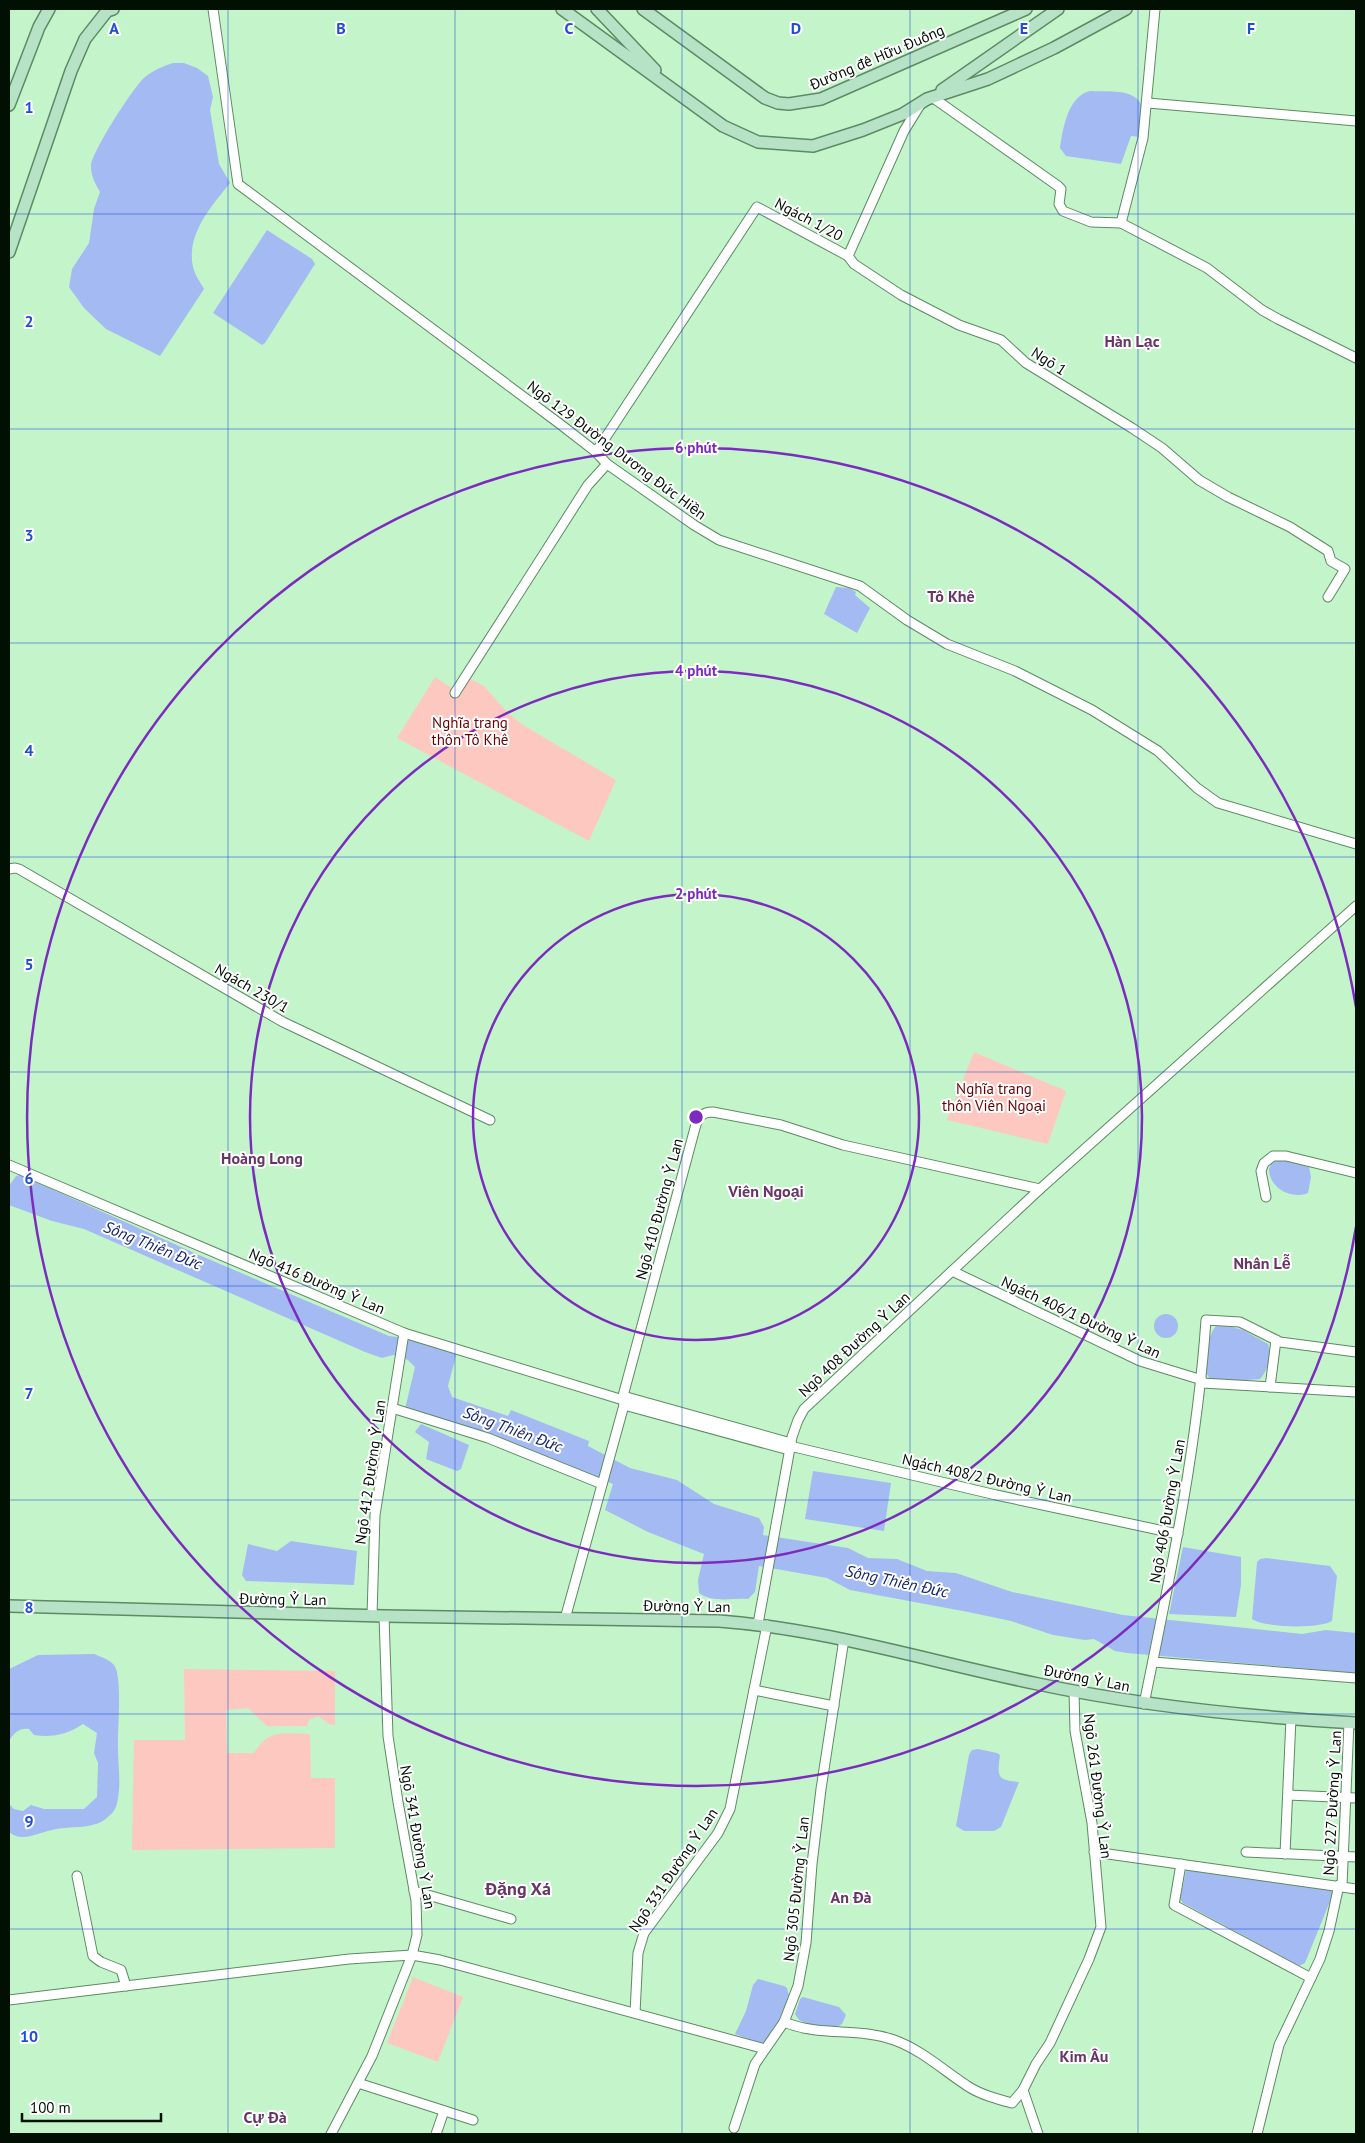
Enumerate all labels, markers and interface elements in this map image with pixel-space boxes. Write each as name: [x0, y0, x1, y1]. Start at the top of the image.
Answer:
text: A: [109, 18, 119, 38]
text: B: [336, 18, 346, 38]
text: C: [565, 18, 574, 38]
text: D: [791, 18, 801, 38]
text: E: [1020, 18, 1028, 38]
text: F: [1247, 18, 1255, 38]
street label: Đường đê Hữu Đuống: [806, 20, 947, 94]
text: 1: [24, 97, 34, 117]
street label: Ngách 1/20: [772, 193, 846, 245]
text: 2: [24, 311, 34, 331]
district label: Hàn Lạc: [1104, 331, 1160, 351]
street label: Ngõ 1: [1028, 343, 1070, 379]
street label: Ngõ 129 Đường Dương Đức Hiền: [524, 376, 710, 524]
text: 6 phút: [675, 438, 718, 457]
text: 3: [24, 525, 34, 545]
district label: Tô Khê: [927, 586, 975, 606]
text: 4 phút: [675, 661, 718, 680]
park label: Nghĩa trang thôn Tô Khê: [432, 713, 508, 749]
text: 4: [24, 740, 34, 760]
text: 2 phút: [675, 884, 718, 903]
text: 5: [24, 954, 34, 974]
street label: Ngách 230/1: [211, 959, 293, 1017]
park label: Nghĩa trang thôn Viên Ngoại: [942, 1079, 1046, 1115]
centre of rings: [687, 1108, 705, 1126]
street label: Ngõ 410 Đường Ỷ Lan: [631, 1136, 687, 1282]
district label: Hoàng Long: [221, 1148, 303, 1168]
text: 6: [24, 1168, 34, 1188]
district label: Viên Ngoại: [727, 1181, 804, 1201]
water label: Sông Thiên Đức: [101, 1216, 205, 1274]
street label: Ngõ 416 Đường Ỷ Lan: [246, 1244, 388, 1318]
district label: Nhân Lễ: [1233, 1253, 1291, 1273]
street label: Ngách 406/1 Đường Ỷ Lan: [998, 1272, 1164, 1362]
street label: Ngõ 408 Đường Ỷ Lan: [794, 1287, 914, 1401]
text: 7: [24, 1383, 34, 1403]
street label: Ngõ 412 Đường Ỷ Lan: [350, 1398, 390, 1546]
water label: Sông Thiên Đức: [461, 1402, 566, 1456]
street label: Ngõ 406 Đường Ỷ Lan: [1145, 1438, 1189, 1584]
street label: Ngách 408/2 Đường Ỷ Lan: [900, 1449, 1074, 1507]
water label: Sông Thiên Đức: [844, 1560, 950, 1602]
street label: Đường Ỷ Lan: [238, 1589, 327, 1609]
street label: Đường Ỷ Lan: [642, 1596, 731, 1616]
text: 8: [24, 1597, 34, 1617]
street label: Đường Ỷ Lan: [1041, 1660, 1132, 1696]
street label: Ngõ 261 Đường Ỷ Lan: [1080, 1712, 1116, 1860]
street label: Ngõ 227 Đường Ỷ Lan: [1319, 1730, 1345, 1876]
street label: Ngõ 341 Đường Ỷ Lan: [396, 1764, 440, 1910]
street label: Ngõ 331 Đường Ỷ Lan: [624, 1804, 722, 1936]
text: 9: [24, 1811, 34, 1831]
street label: Ngõ 305 Đường Ỷ Lan: [779, 1815, 813, 1963]
district label: Đặng Xá: [484, 1877, 551, 1900]
district label: An Đà: [830, 1887, 872, 1907]
text: 10: [20, 2026, 38, 2046]
district label: Kim Âu: [1060, 2046, 1108, 2066]
scale bar: [22, 2090, 161, 2122]
text: 100 m: [30, 2098, 71, 2117]
district label: Cự Đà: [243, 2107, 287, 2127]

